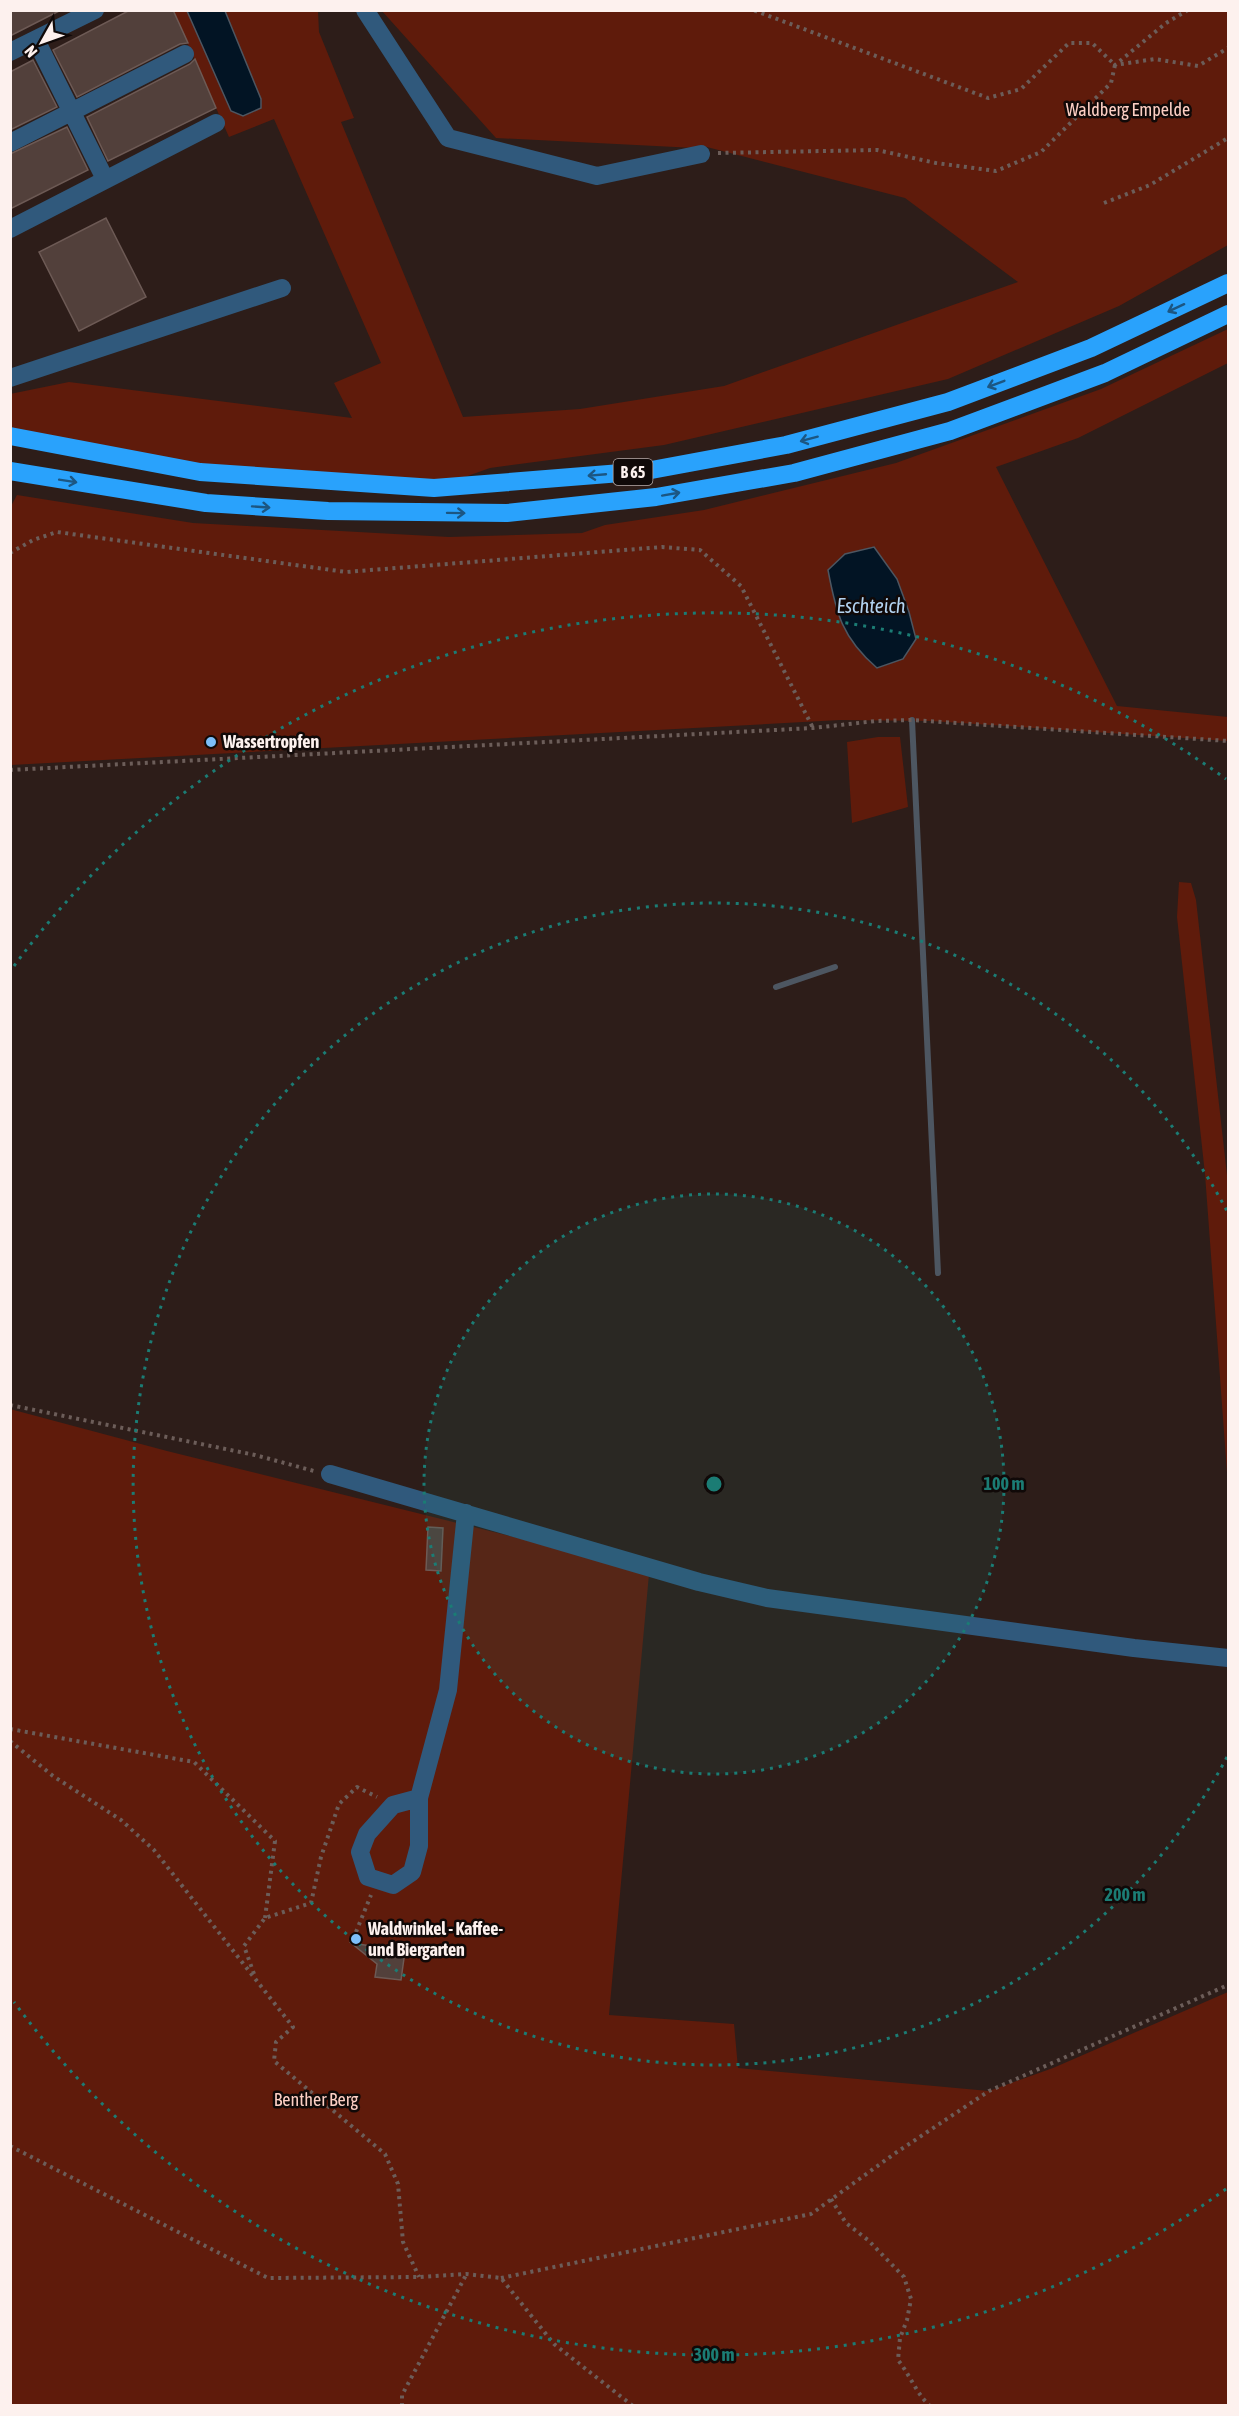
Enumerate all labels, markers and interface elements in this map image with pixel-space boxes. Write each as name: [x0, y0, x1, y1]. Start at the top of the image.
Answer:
north arrow: [12, 12, 72, 72]
text: N: [21, 42, 40, 61]
park label: Waldberg Empelde: [1066, 99, 1190, 120]
one-way arrow: [1167, 303, 1185, 315]
one-way arrow: [987, 379, 1006, 390]
one-way arrow: [800, 434, 819, 446]
road number: B 65: [614, 459, 652, 485]
one-way arrow: [587, 470, 607, 481]
one-way arrow: [58, 476, 77, 487]
one-way arrow: [661, 488, 680, 499]
one-way arrow: [251, 502, 271, 513]
one-way arrow: [446, 507, 466, 519]
water label: Eschteich: [836, 594, 906, 617]
place label: Wassertropfen: [222, 731, 320, 752]
marker: Wassertropfen: [204, 735, 218, 749]
text: 100 m: [984, 1473, 1024, 1494]
centre of rings: [704, 1474, 724, 1494]
text: 200 m: [1105, 1884, 1145, 1905]
place label: Waldwinkel - Kaffee- und Biergarten: [367, 1918, 503, 1960]
marker: Waldwinkel - Kaffee- und Biergarten: [349, 1932, 363, 1946]
park label: Benther Berg: [274, 2089, 359, 2110]
text: 300 m: [694, 2344, 734, 2365]

